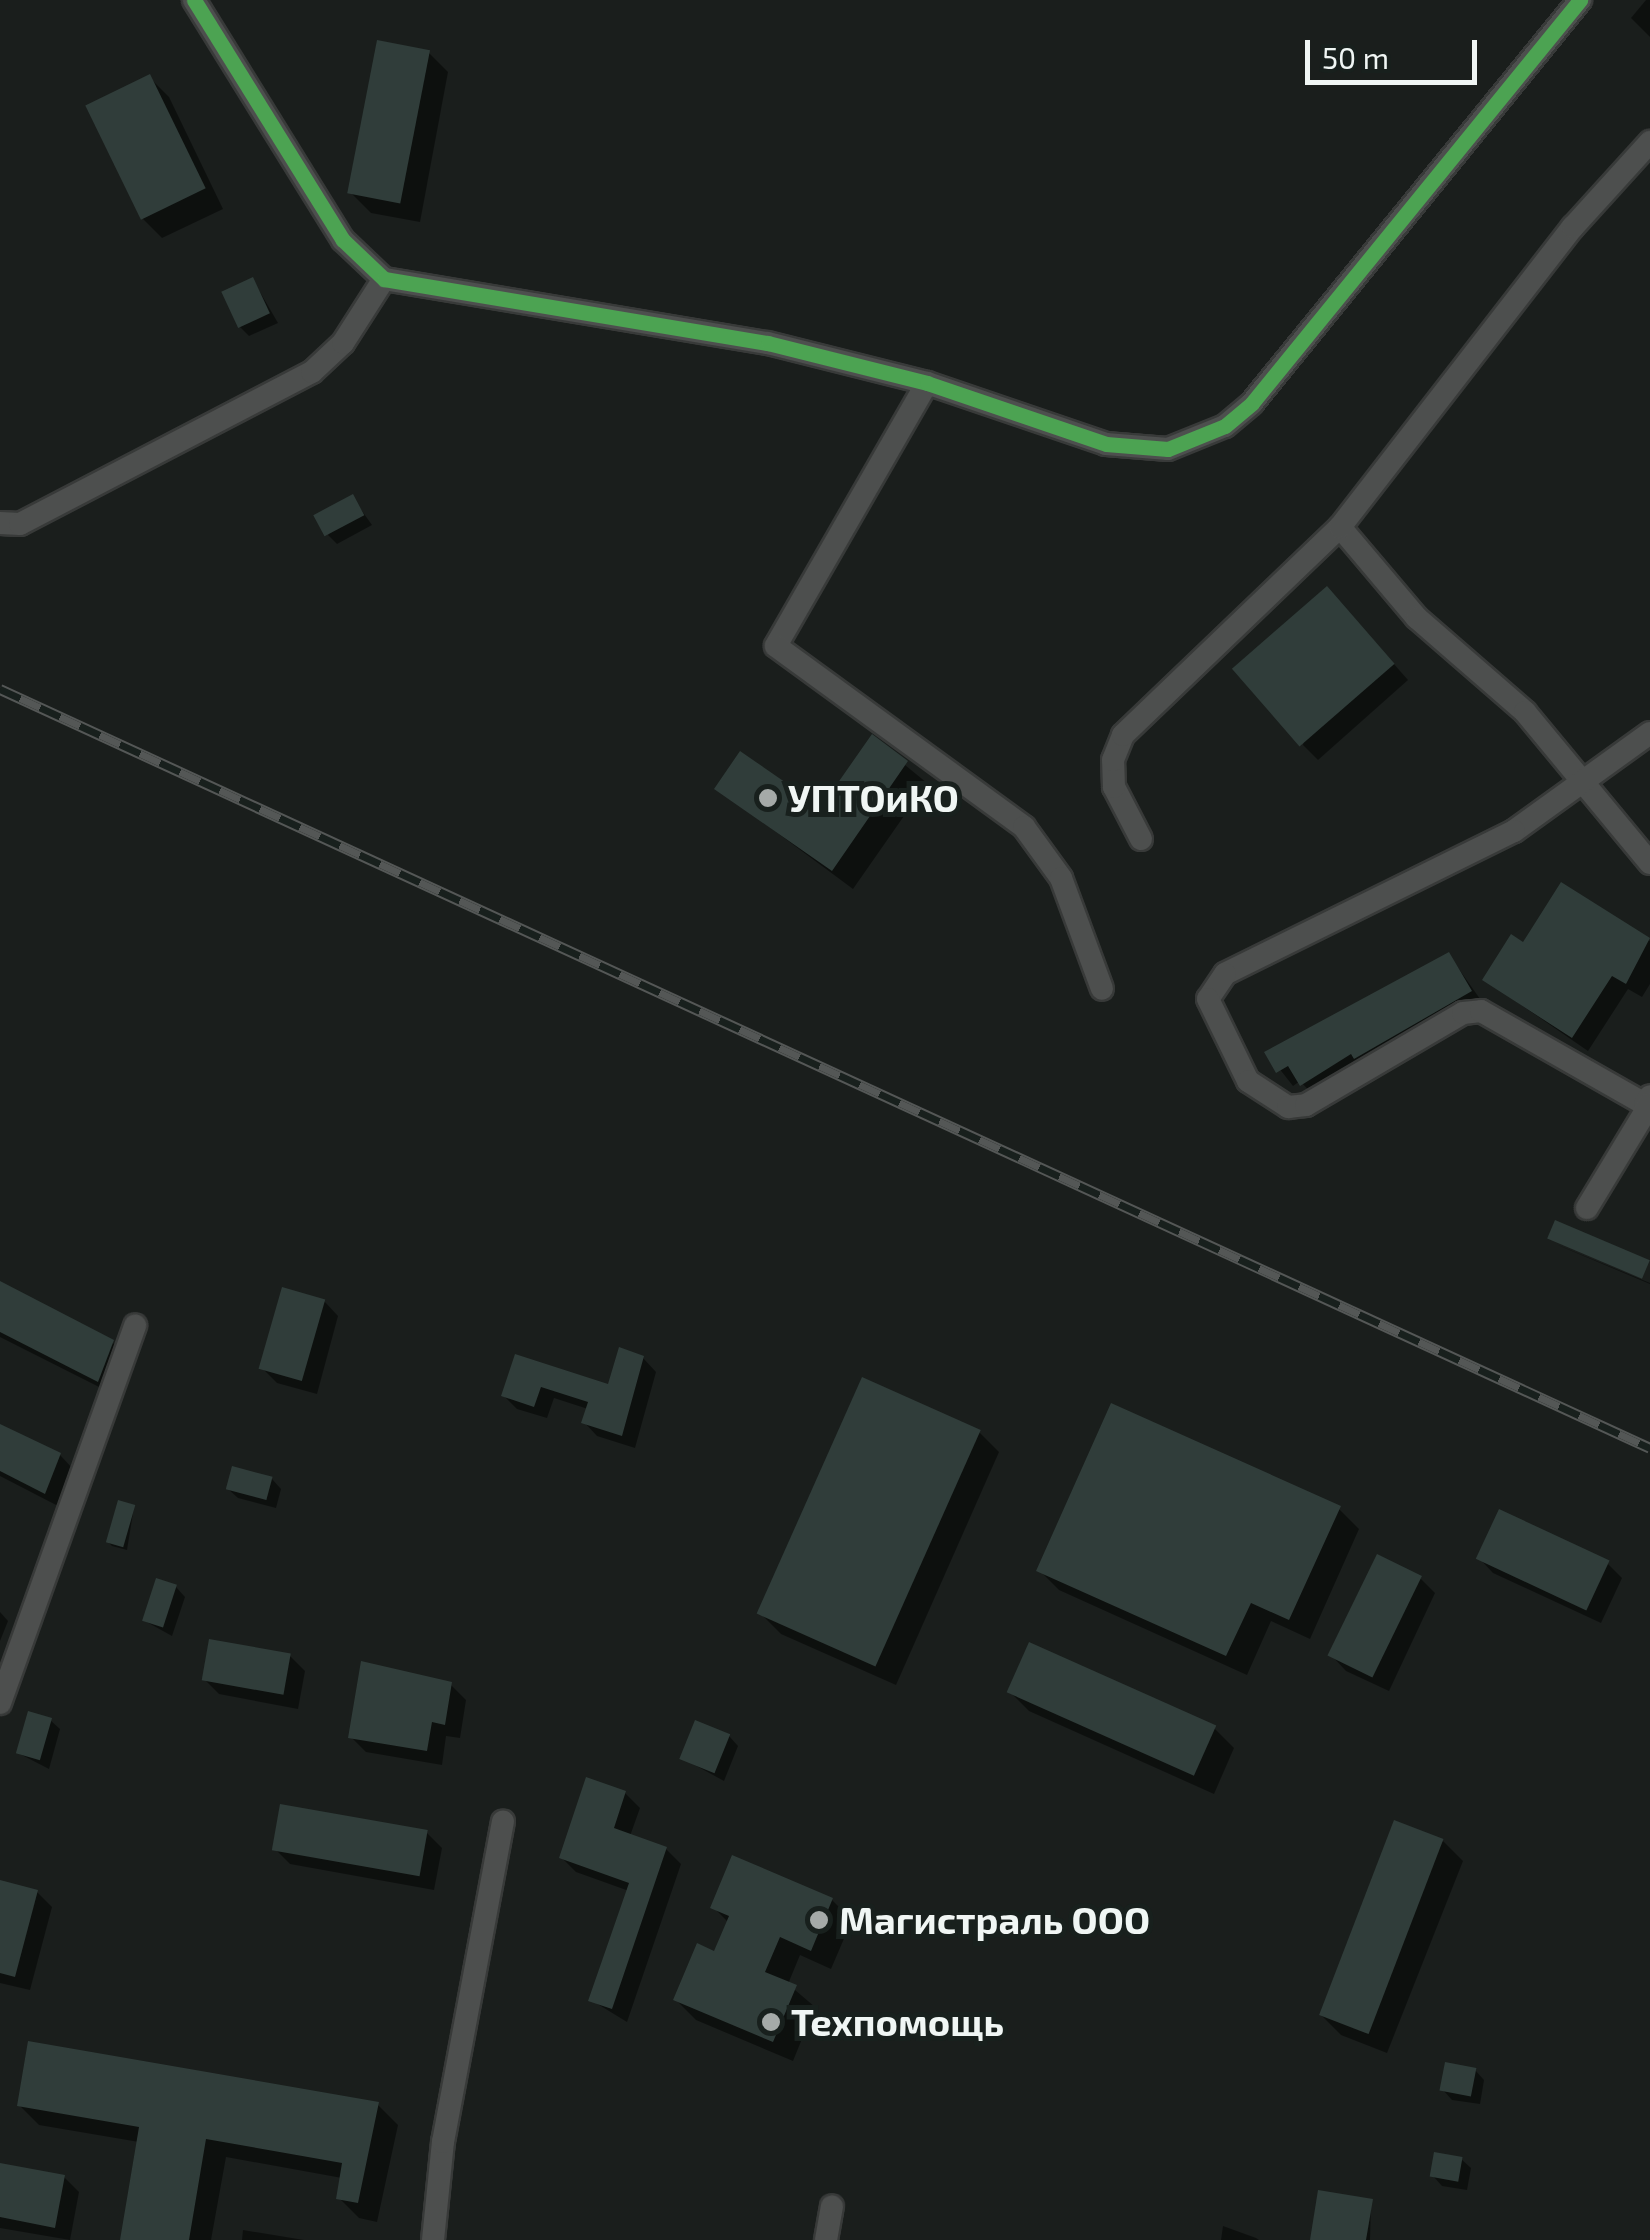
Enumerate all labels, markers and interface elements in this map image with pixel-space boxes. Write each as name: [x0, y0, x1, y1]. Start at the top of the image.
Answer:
scale bar: [1310, 20, 1482, 82]
text: 50 m: [1322, 39, 1389, 75]
place label: УПТОиКО: [788, 775, 959, 821]
marker: УПТОиКО: [757, 787, 779, 809]
place label: Магистраль ООО: [839, 1897, 1150, 1943]
marker: Магистраль ООО: [808, 1909, 830, 1931]
place label: Техпомощь: [791, 1999, 1004, 2045]
marker: Техпомощь: [760, 2011, 782, 2033]

